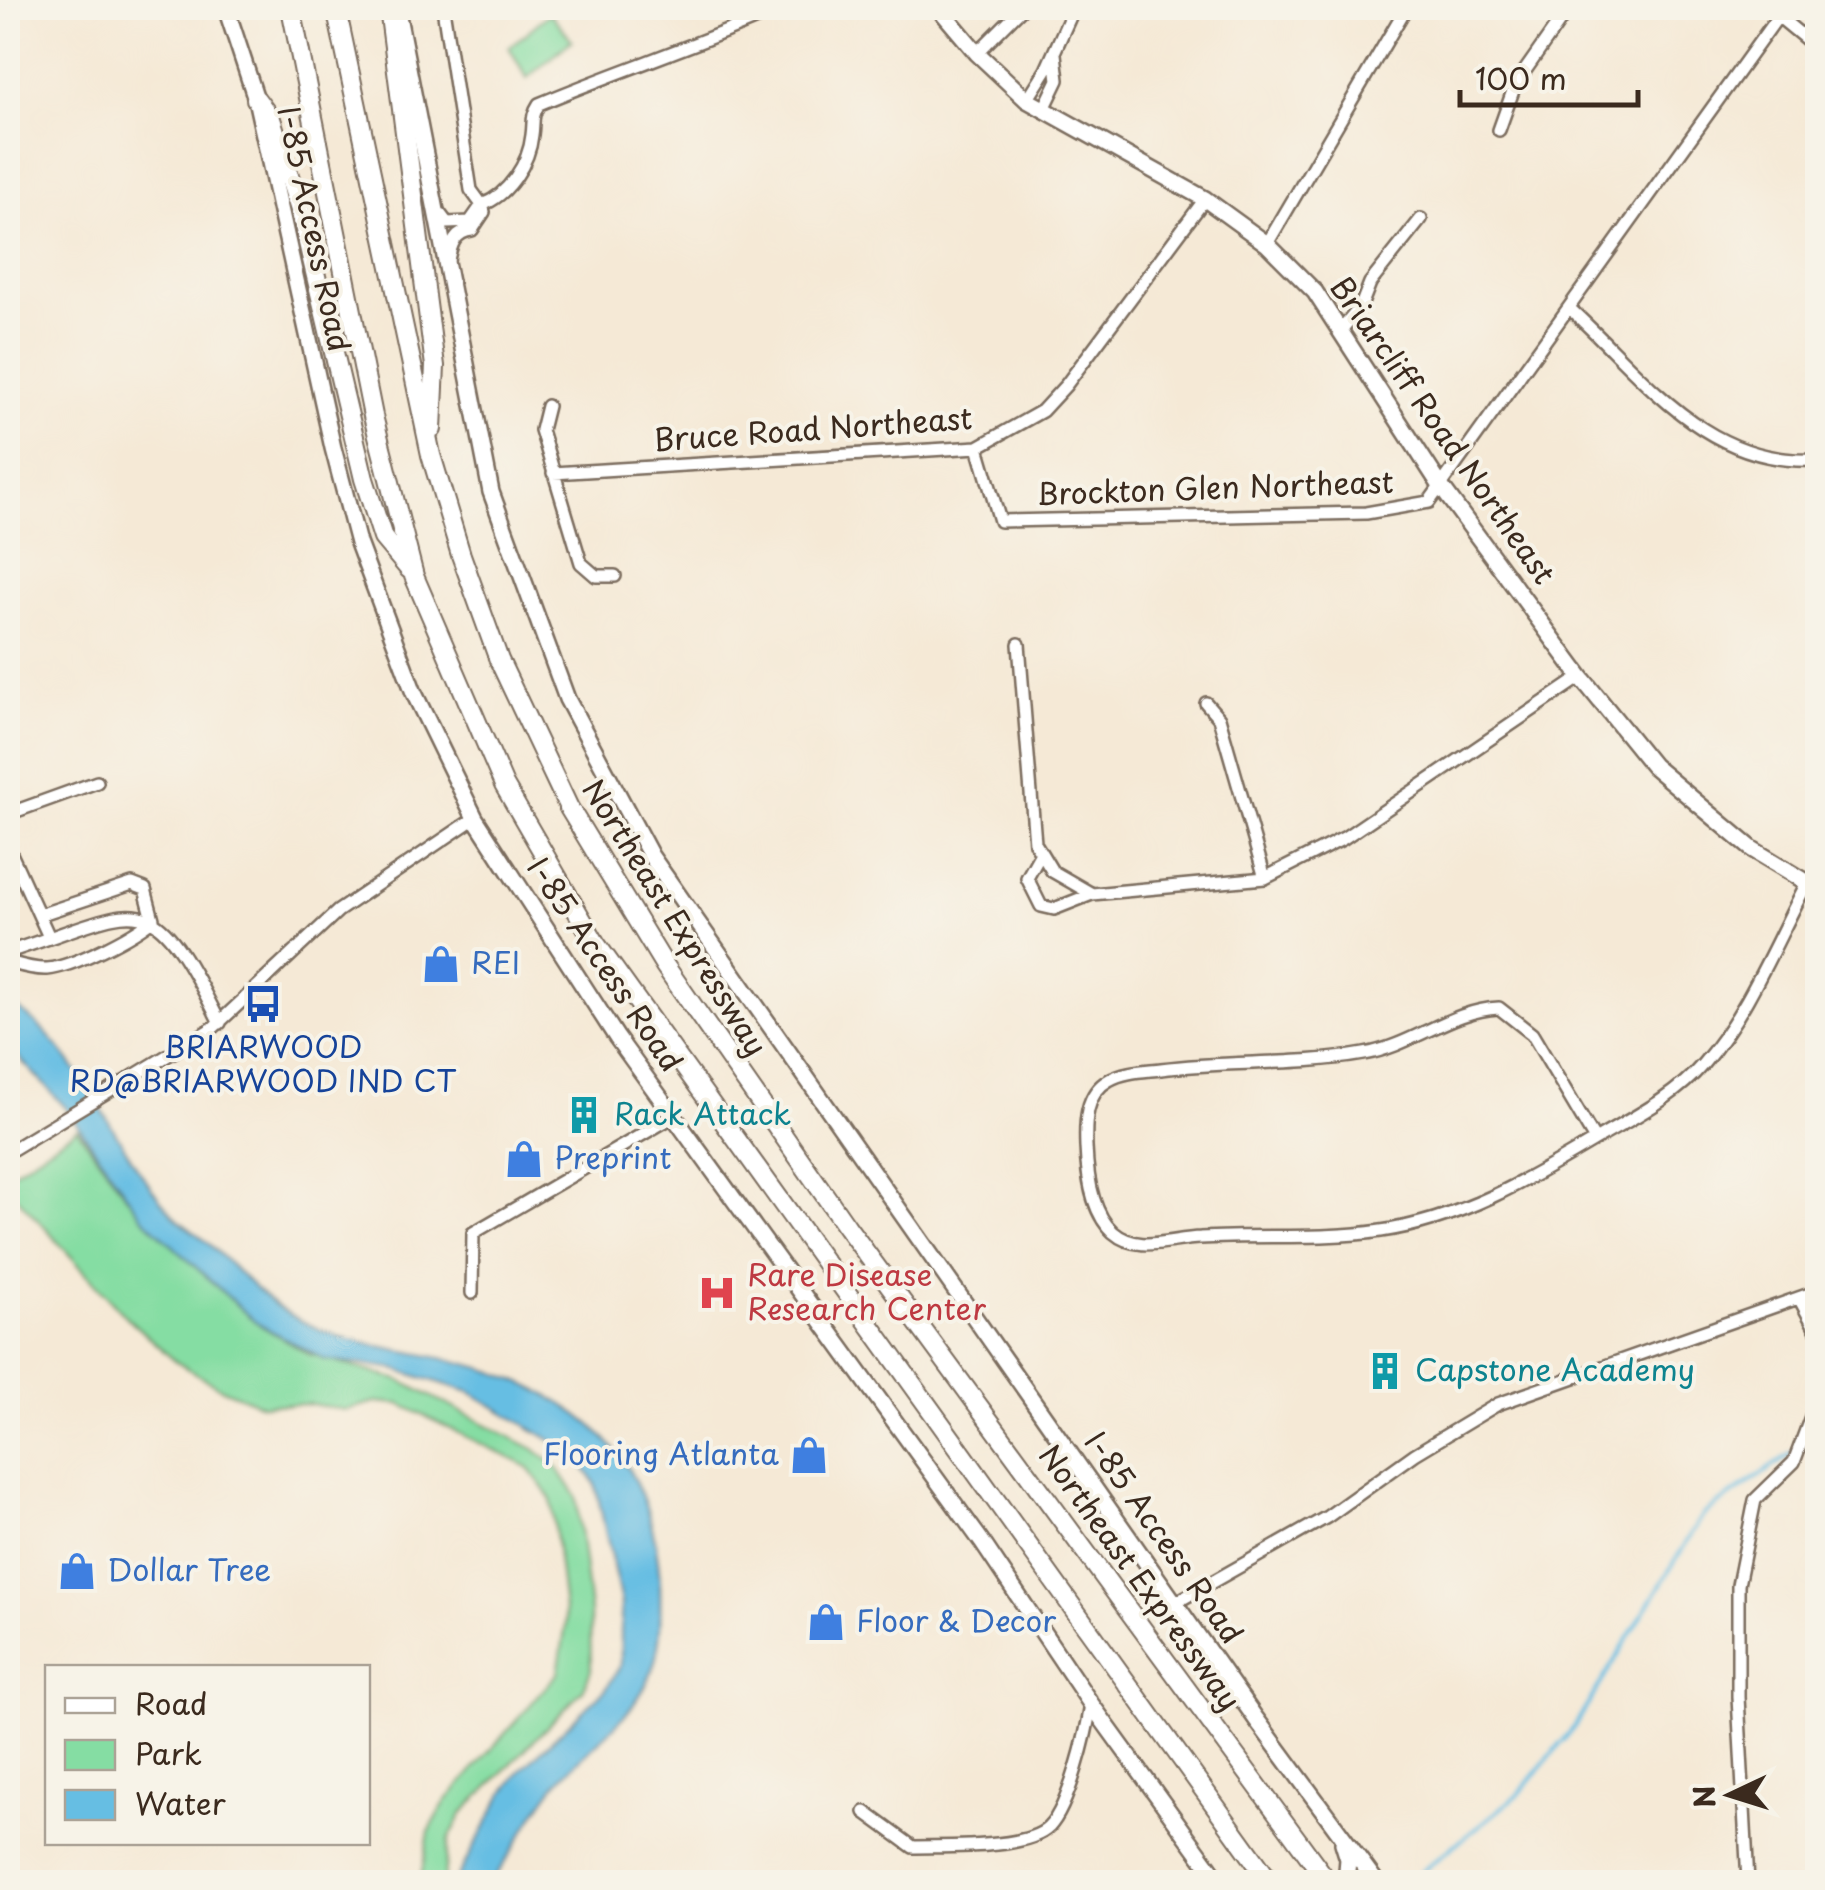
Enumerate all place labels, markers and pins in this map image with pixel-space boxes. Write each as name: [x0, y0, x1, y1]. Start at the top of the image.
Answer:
place label: REI: [471, 939, 520, 984]
shop icon: REI: [420, 943, 462, 985]
bus stop icon: BRIARWOOD RD@BRIARWOOD IND CT: [242, 983, 284, 1025]
place label: BRIARWOOD RD@BRIARWOOD IND CT: [70, 1023, 457, 1102]
place label: Rack Attack: [614, 1090, 791, 1135]
building icon: Rack Attack: [563, 1094, 605, 1136]
place label: Preprint: [554, 1134, 671, 1179]
shop icon: Preprint: [503, 1138, 545, 1180]
place label: Rare Disease Research Center: [747, 1251, 987, 1330]
hospital icon: Rare Disease Research Center: [696, 1272, 738, 1314]
place label: Capstone Academy: [1415, 1346, 1695, 1391]
building icon: Capstone Academy: [1364, 1350, 1406, 1392]
place label: Flooring Atlanta: [543, 1430, 779, 1475]
shop icon: Flooring Atlanta: [788, 1434, 830, 1476]
place label: Dollar Tree: [107, 1546, 271, 1591]
shop icon: Dollar Tree: [56, 1550, 98, 1592]
place label: Floor & Decor: [856, 1597, 1056, 1642]
shop icon: Floor & Decor: [805, 1601, 847, 1643]

